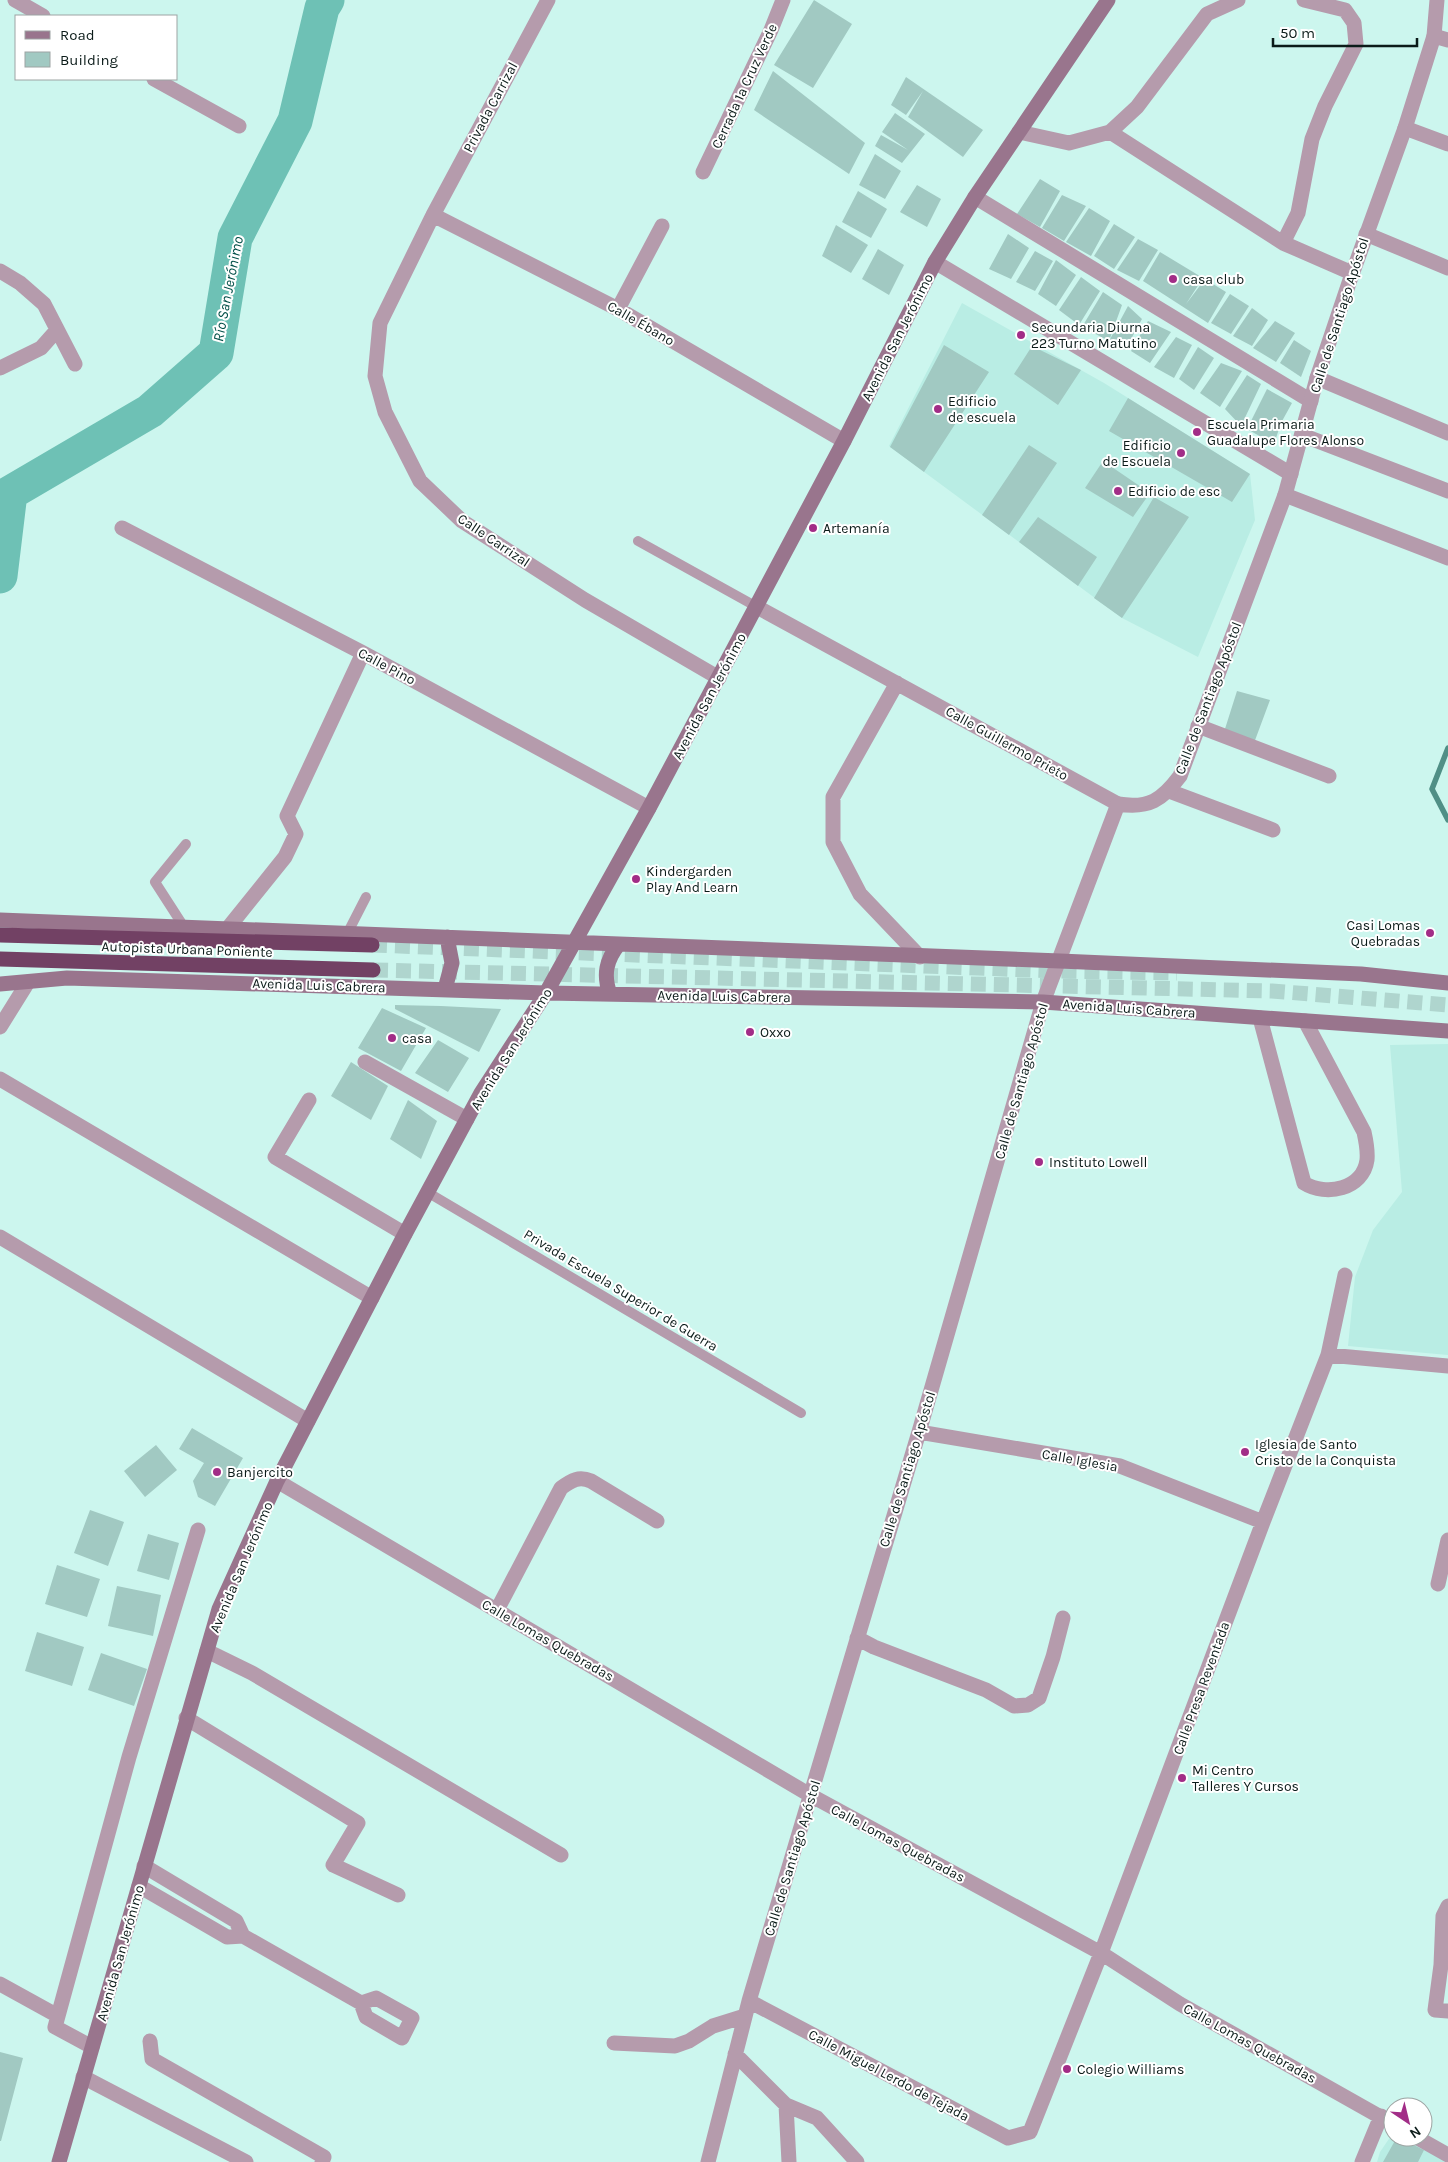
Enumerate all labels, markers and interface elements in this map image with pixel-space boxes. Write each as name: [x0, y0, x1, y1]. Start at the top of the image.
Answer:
legend: [15, 15, 178, 80]
scale bar: [1273, 15, 1417, 47]
street label: Cerrada 1ª Cruz Verde: [708, 21, 781, 151]
text: 50 m: [1280, 24, 1315, 42]
text: Road: [60, 26, 95, 44]
text: Building: [60, 51, 118, 69]
street label: Privada Carrizal: [459, 59, 521, 155]
water label: Río San Jerónimo: [209, 234, 247, 343]
street label: Calle de Santiago Apóstol: [1306, 235, 1373, 395]
street label: Avenida San Jerónimo: [858, 271, 937, 404]
place label: casa club: [1183, 271, 1244, 288]
marker: casa club: [1167, 273, 1179, 285]
street label: Calle Ébano: [604, 297, 678, 349]
place label: Secundaria Diurna 223 Turno Matutino: [1031, 319, 1157, 352]
marker: Secundaria Diurna 223 Turno Matutino: [1015, 329, 1027, 341]
place label: Edificio de escuela: [948, 393, 1016, 426]
marker: Edificio de escuela: [932, 403, 944, 415]
place label: Escuela Primaria Guadalupe Flores Alonso: [1207, 416, 1364, 449]
marker: Escuela Primaria Guadalupe Flores Alonso: [1191, 426, 1203, 438]
place label: Edificio de Escuela: [1102, 437, 1171, 470]
marker: Edificio de Escuela: [1175, 447, 1187, 459]
place label: Edificio de esc: [1128, 483, 1220, 500]
marker: Edificio de esc: [1112, 485, 1124, 497]
street label: Calle Carrizal: [454, 510, 533, 571]
place label: Artemanía: [823, 520, 890, 537]
marker: Artemanía: [807, 522, 819, 534]
street label: Calle de Santiago Apóstol: [1171, 619, 1245, 777]
street label: Avenida San Jerónimo: [669, 630, 750, 762]
street label: Calle Pino: [355, 644, 418, 689]
street label: Calle Guillermo Prieto: [942, 703, 1071, 784]
place label: Kindergarden Play And Learn: [646, 863, 738, 896]
marker: Kindergarden Play And Learn: [630, 873, 642, 885]
place label: Casi Lomas Quebradas: [1347, 917, 1420, 950]
marker: Casi Lomas Quebradas: [1424, 927, 1436, 939]
street label: Autopista Urbana Poniente: [101, 938, 273, 961]
street label: Avenida Luis Cabrera: [252, 975, 386, 996]
street label: Avenida San Jerónimo: [467, 985, 556, 1113]
street label: Avenida Luis Cabrera: [657, 987, 791, 1006]
street label: Avenida Luis Cabrera: [1062, 995, 1196, 1022]
street label: Calle de Santiago Apóstol: [991, 1001, 1052, 1161]
place label: Oxxo: [760, 1024, 791, 1041]
marker: Oxxo: [744, 1026, 756, 1038]
place label: casa: [402, 1030, 432, 1047]
marker: casa: [386, 1032, 398, 1044]
place label: Instituto Lowell: [1049, 1154, 1148, 1171]
marker: Instituto Lowell: [1033, 1156, 1045, 1168]
street label: Privada Escuela Superior de Guerra: [521, 1226, 721, 1355]
street label: Calle de Santiago Apóstol: [876, 1389, 939, 1549]
place label: Iglesia de Santo Cristo de la Conquista: [1255, 1436, 1396, 1469]
street label: Calle Iglesia: [1041, 1445, 1119, 1476]
marker: Iglesia de Santo Cristo de la Conquista: [1239, 1446, 1251, 1458]
place label: Banjercito: [227, 1464, 293, 1481]
marker: Banjercito: [211, 1466, 223, 1478]
street label: Avenida San Jerónimo: [206, 1499, 277, 1635]
street label: Calle Lomas Quebradas: [479, 1596, 617, 1685]
street label: Calle Presa Reventada: [1169, 1619, 1233, 1757]
place label: Mi Centro Talleres Y Cursos: [1192, 1762, 1299, 1795]
marker: Mi Centro Talleres Y Cursos: [1176, 1772, 1188, 1784]
street label: Calle de Santiago Apóstol: [761, 1778, 824, 1938]
street label: Calle Lomas Quebradas: [828, 1801, 968, 1886]
street label: Avenida San Jerónimo: [93, 1883, 148, 2023]
street label: Calle Lomas Quebradas: [1180, 2000, 1319, 2087]
street label: Calle Miguel Lerdo de Tejada: [805, 2026, 972, 2125]
place label: Colegio Williams: [1077, 2061, 1184, 2078]
marker: Colegio Williams: [1061, 2063, 1073, 2075]
north arrow: [1383, 2097, 1433, 2147]
text: N: [1406, 2122, 1424, 2142]

